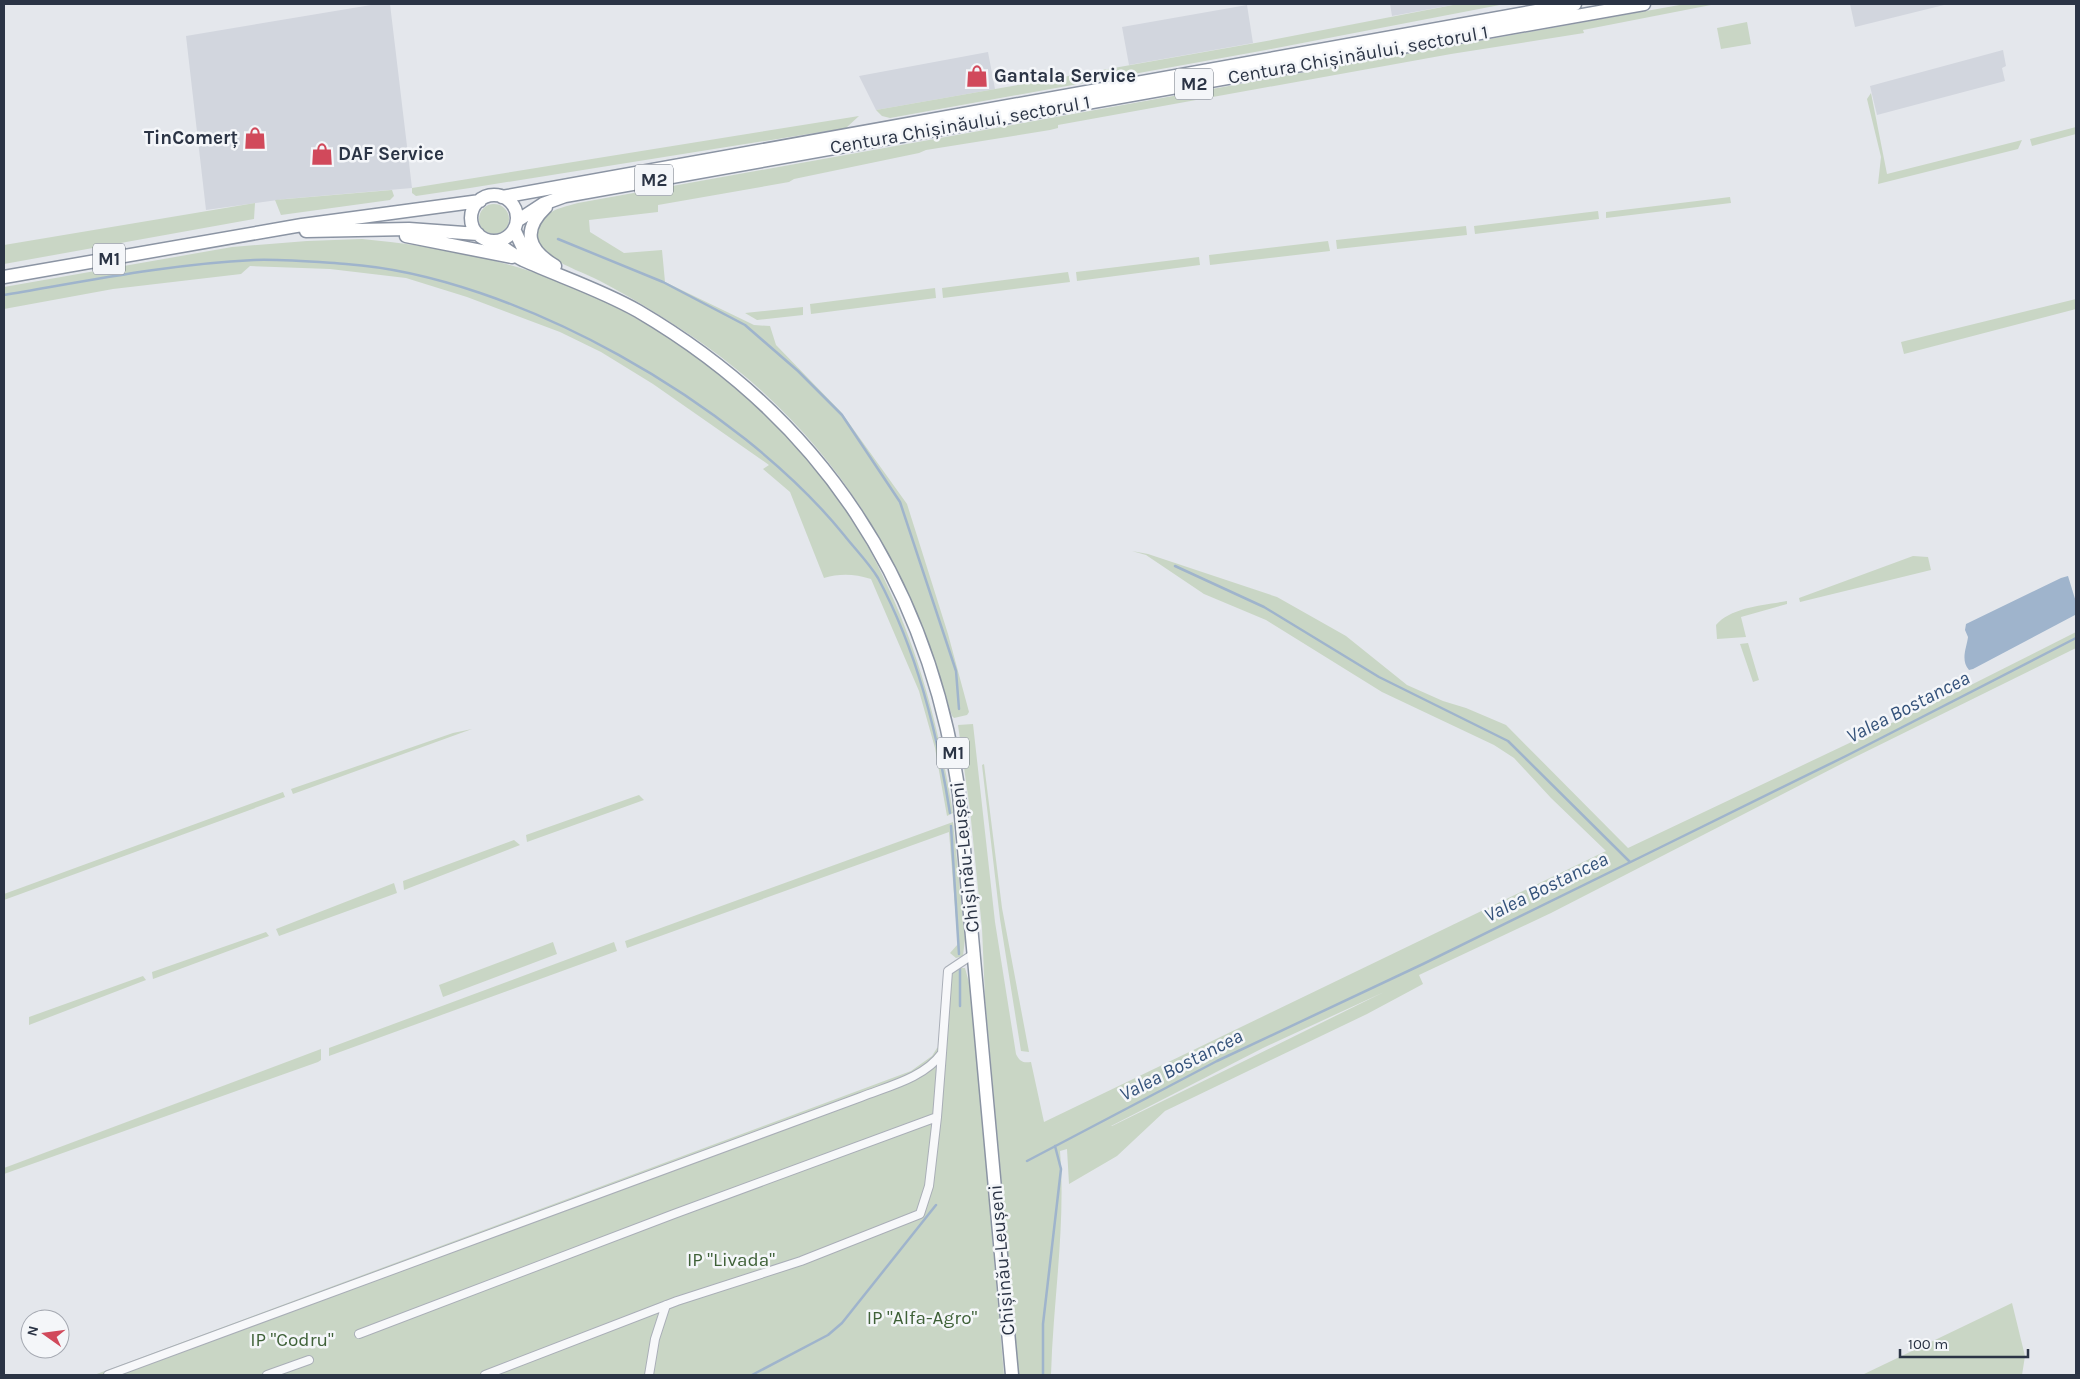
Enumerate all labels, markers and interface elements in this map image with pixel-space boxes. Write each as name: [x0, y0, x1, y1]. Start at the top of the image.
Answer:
street label: Centura Chișinăului, sectorul 1: [1226, 21, 1490, 89]
shop icon: Gantala Service: [964, 63, 990, 89]
place label: Gantala Service: [994, 65, 1136, 87]
road number: M2: [1175, 68, 1213, 100]
street label: Centura Chișinăului, sectorul 1: [828, 91, 1092, 159]
shop icon: TinComerț: [242, 125, 268, 151]
place label: TinComerț: [144, 127, 238, 149]
shop icon: DAF Service: [309, 141, 335, 167]
place label: DAF Service: [338, 143, 444, 165]
road number: M2: [635, 164, 673, 196]
road number: M1: [93, 243, 125, 274]
water label: Valea Bostancea: [1843, 666, 1973, 748]
road number: M1: [937, 738, 969, 768]
street label: Chișinău-Leușeni: [946, 781, 984, 933]
water label: Valea Bostancea: [1480, 847, 1612, 927]
water label: Valea Bostancea: [1116, 1024, 1246, 1106]
street label: Chișinău-Leușeni: [984, 1184, 1020, 1336]
park label: IP "Livada": [687, 1249, 775, 1271]
park label: IP "Alfa-Agro": [867, 1307, 978, 1329]
north arrow: [20, 1309, 70, 1359]
text: N: [23, 1324, 42, 1338]
scale bar: [1900, 1326, 2028, 1358]
park label: IP "Codru": [250, 1329, 334, 1351]
text: 100 m: [1908, 1335, 1948, 1353]

